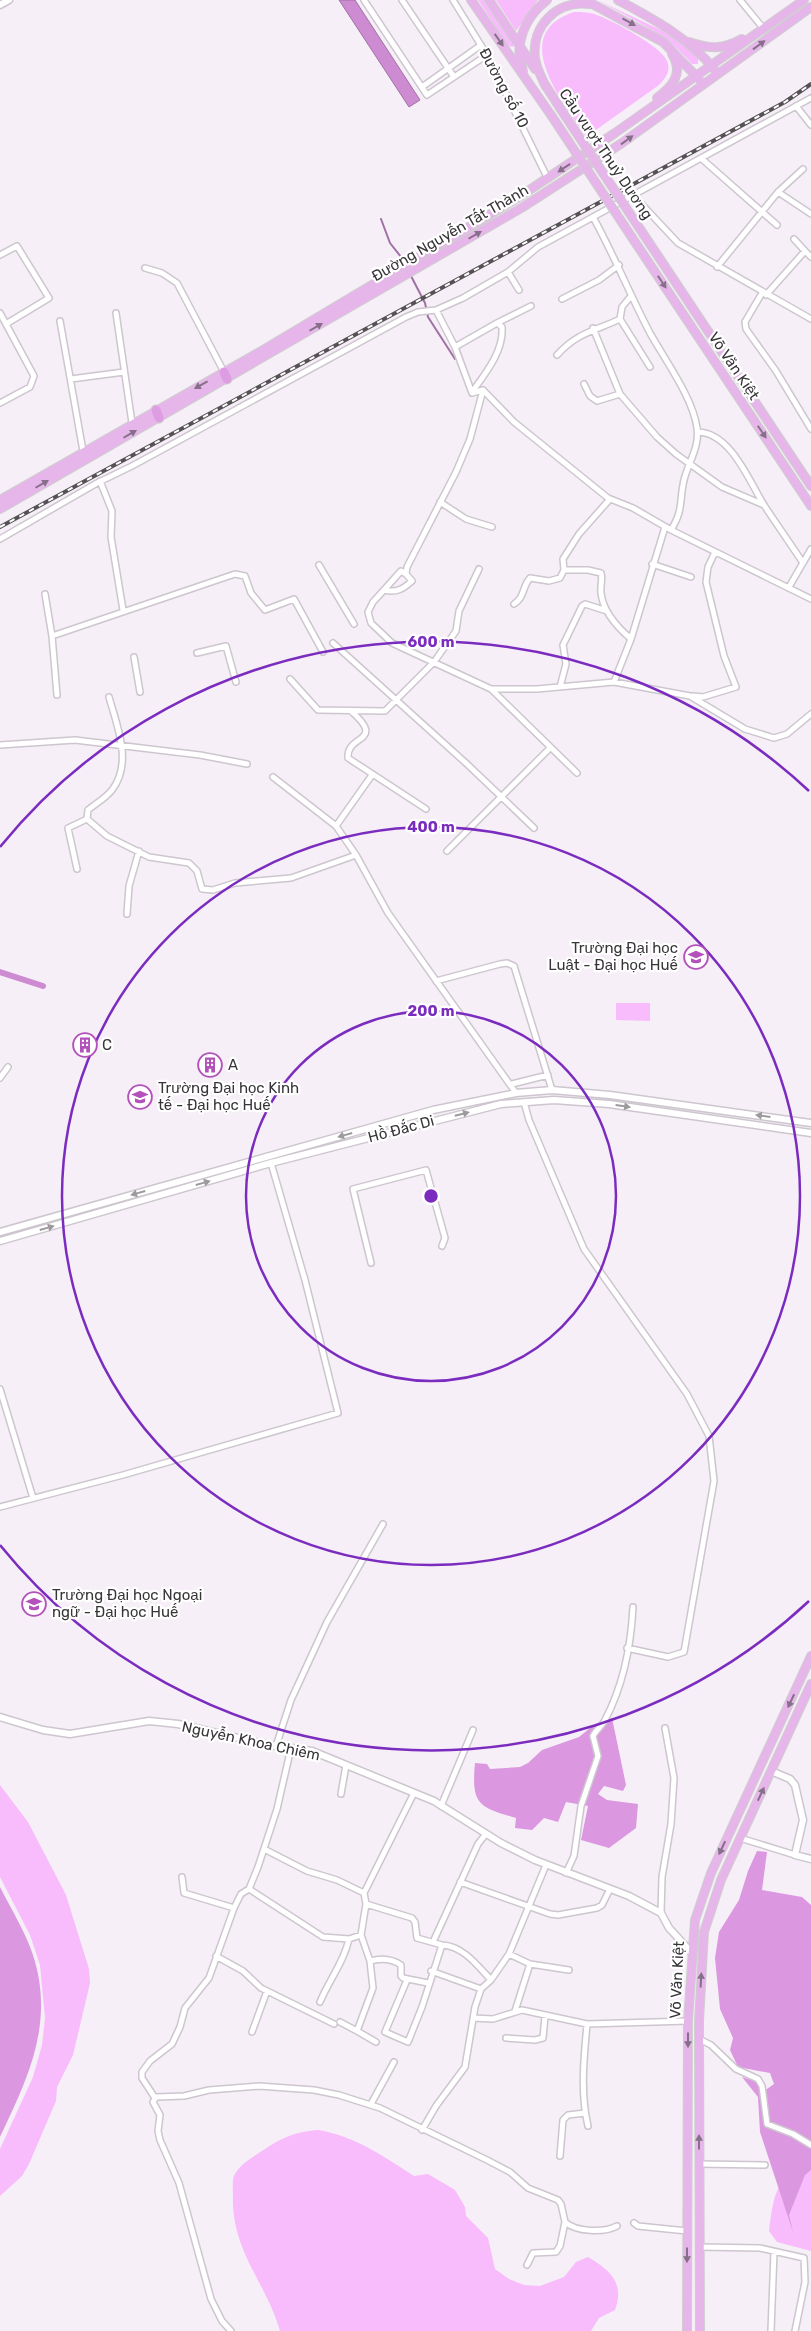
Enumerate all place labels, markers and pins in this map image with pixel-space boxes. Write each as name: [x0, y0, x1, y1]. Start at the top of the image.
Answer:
place label: Trường Đại học Luật - Đại học Huế: [548, 939, 678, 974]
school or university icon: Trường Đại học Luật - Đại học Huế: [683, 944, 709, 970]
building icon: C: [72, 1032, 98, 1058]
place label: C: [102, 1036, 112, 1054]
building icon: A: [197, 1052, 223, 1078]
place label: A: [228, 1056, 238, 1074]
place label: Trường Đại học Kinh tế - Đại học Huế: [158, 1079, 299, 1114]
school or university icon: Trường Đại học Kinh tế - Đại học Huế: [127, 1084, 153, 1110]
centre of rings: [422, 1187, 440, 1205]
place label: Trường Đại học Ngoại ngữ - Đại học Huế: [52, 1586, 202, 1621]
school or university icon: Trường Đại học Ngoại ngữ - Đại học Huế: [21, 1591, 47, 1617]

